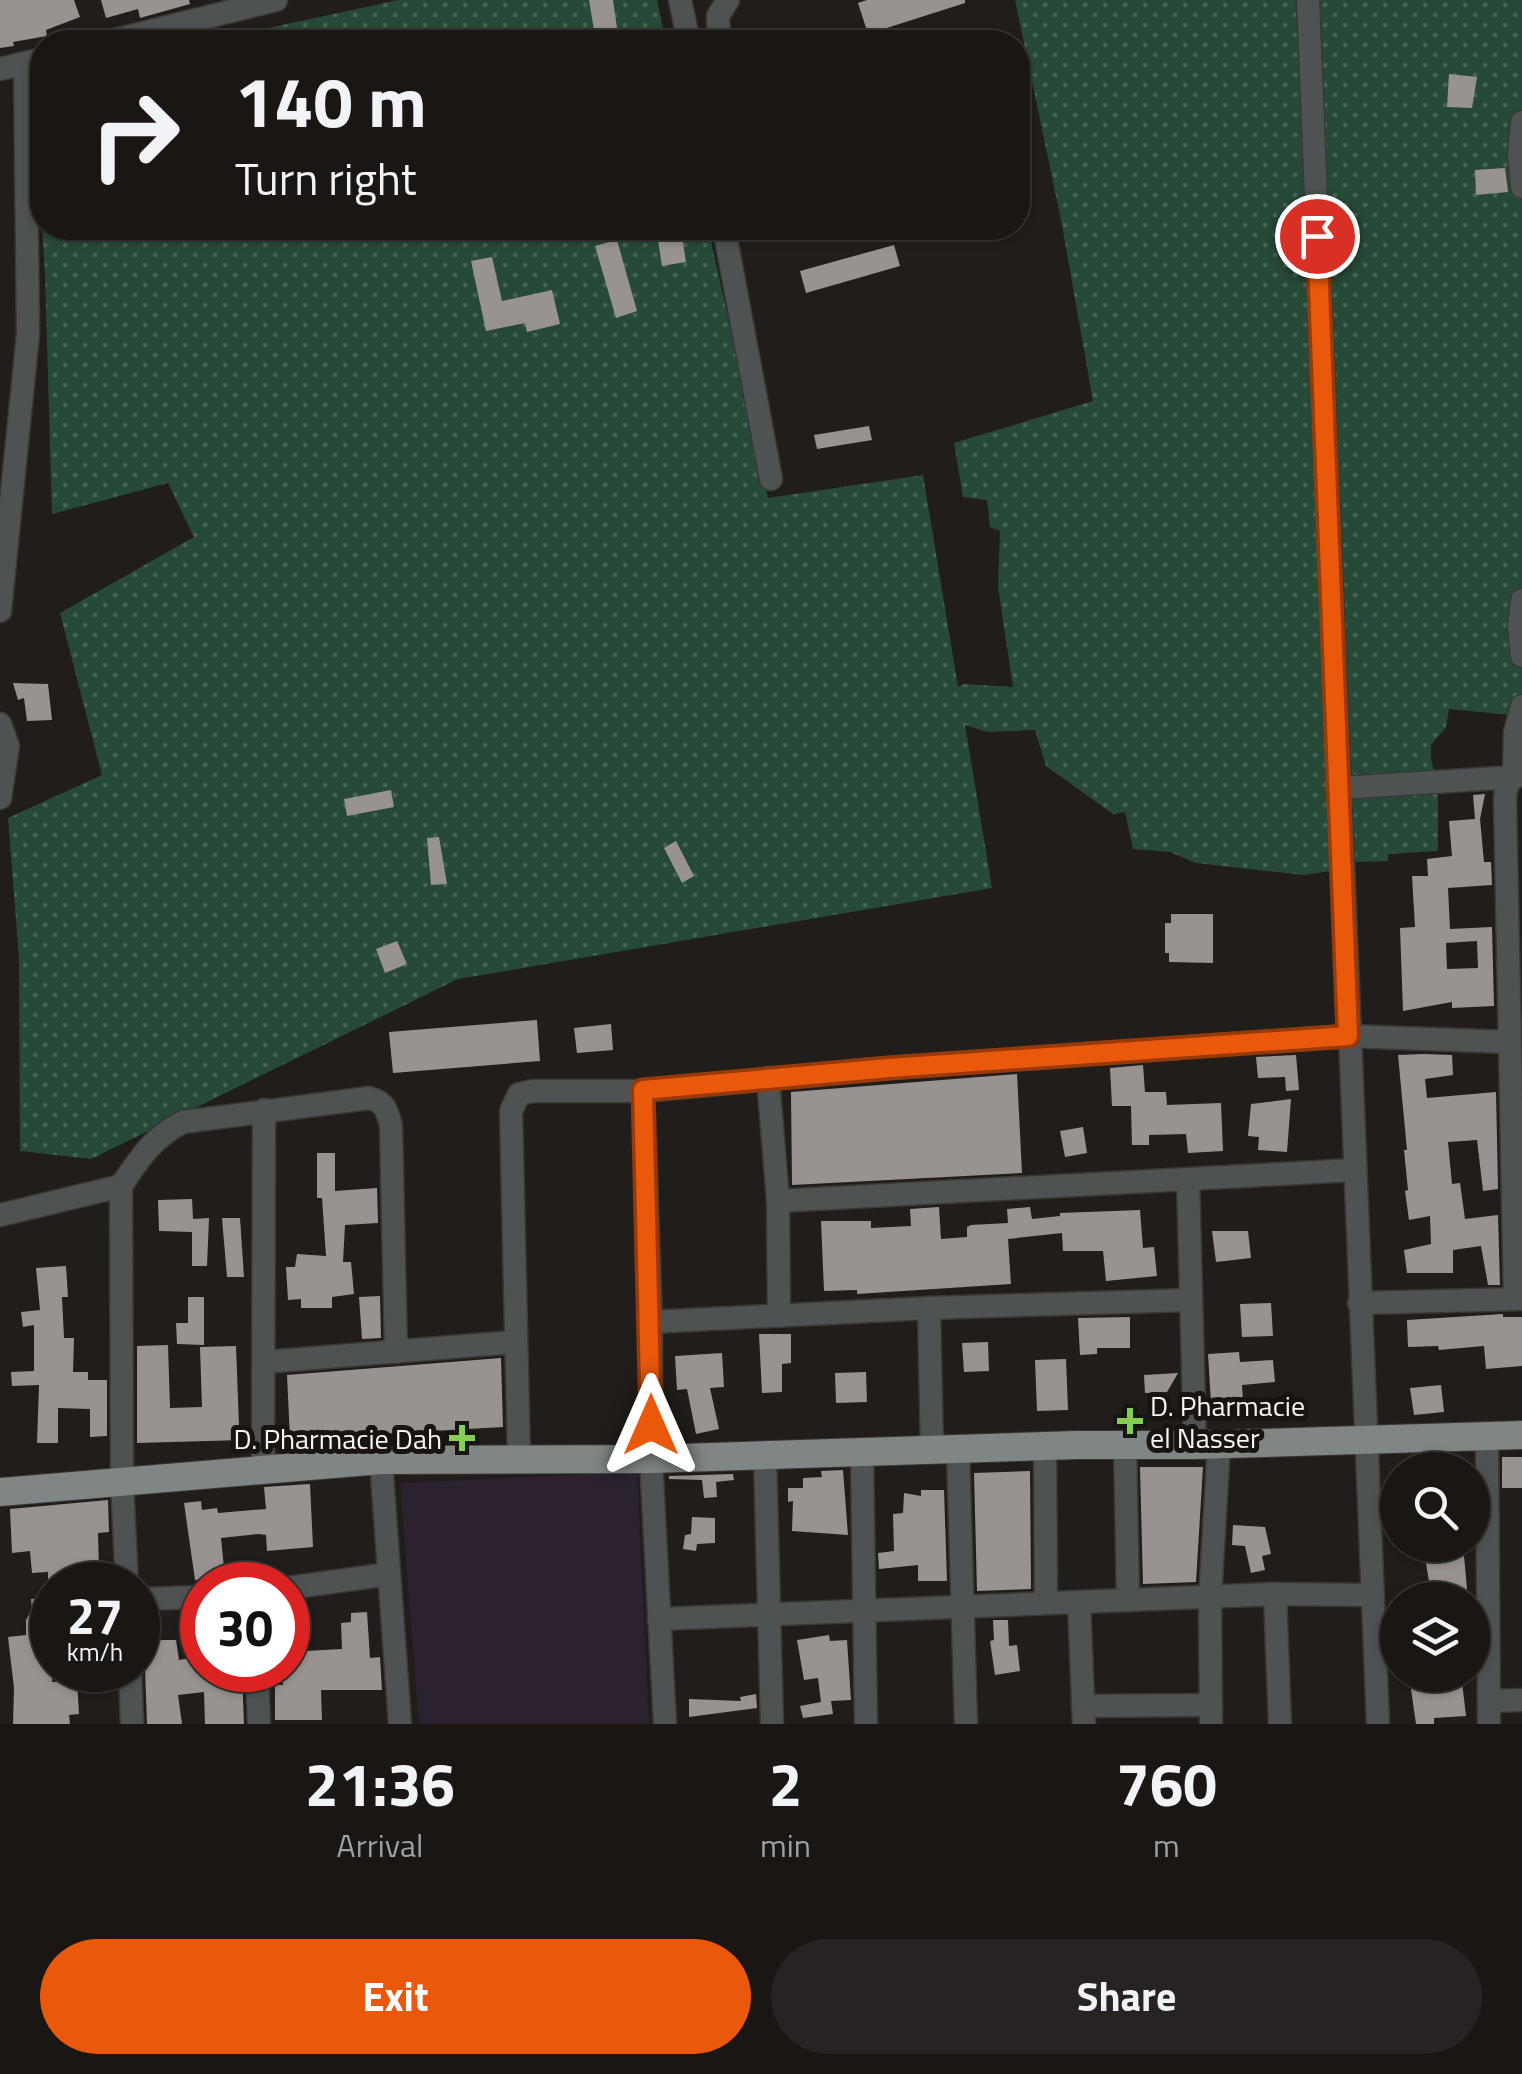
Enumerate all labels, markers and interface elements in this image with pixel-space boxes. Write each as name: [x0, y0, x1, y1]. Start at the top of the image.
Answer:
text: 140 m: [235, 48, 427, 154]
icon: right: [70, 70, 200, 200]
text: Turn right: [235, 144, 417, 212]
pin: [1275, 194, 1360, 279]
icon: arrive: [1290, 209, 1345, 264]
position arrow: [599, 1373, 703, 1477]
place label: D. Pharmacie el Nasser: [1150, 1384, 1305, 1459]
marker: D. Pharmacie el Nasser: [1119, 1410, 1141, 1432]
place label: D. Pharmacie Dah: [234, 1417, 442, 1460]
marker: D. Pharmacie Dah: [451, 1427, 473, 1449]
map controls: [1380, 1452, 1490, 1692]
button: search: [1380, 1452, 1490, 1562]
speed limit sign: 30: [180, 1562, 310, 1692]
text: 27: [67, 1577, 123, 1653]
button: layers: [1380, 1582, 1490, 1692]
text: km/h: [67, 1633, 123, 1671]
text: 21:36: [305, 1738, 455, 1829]
text: 2: [769, 1738, 802, 1829]
text: 760: [1116, 1738, 1217, 1829]
text: Arrival: [337, 1821, 423, 1869]
text: min: [760, 1821, 811, 1869]
text: m: [1153, 1821, 1180, 1869]
button: Exit: [40, 1939, 751, 2054]
button: Share: [771, 1939, 1482, 2054]

